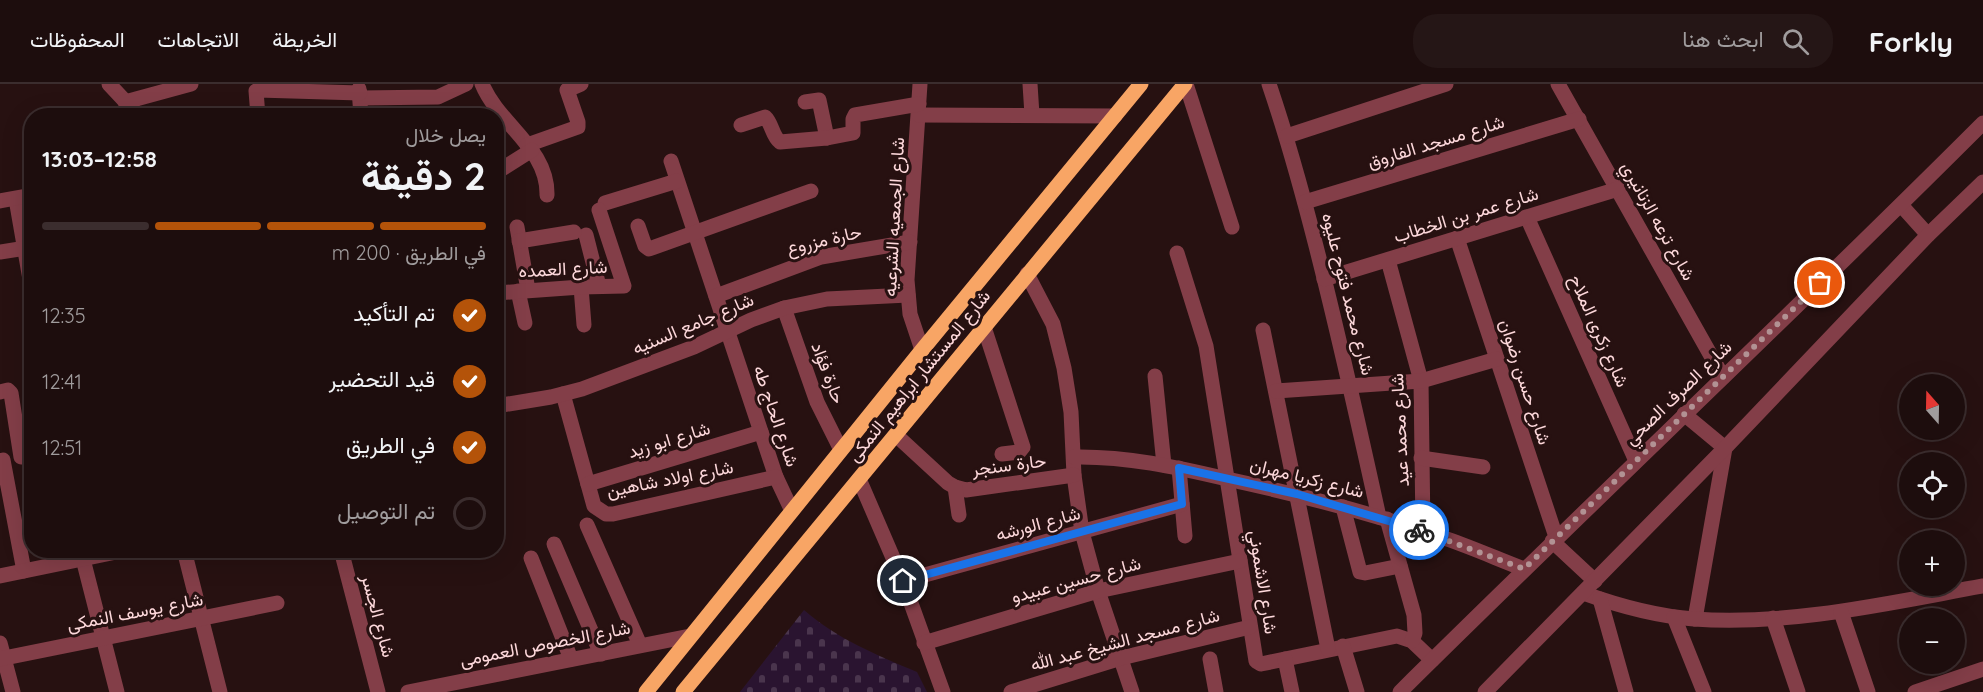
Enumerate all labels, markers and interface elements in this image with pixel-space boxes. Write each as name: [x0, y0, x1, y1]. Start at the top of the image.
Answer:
search box: [1413, 14, 1833, 68]
text: Forkly: [1869, 24, 1953, 59]
text: ابحث هنا: [1682, 25, 1764, 53]
icon: search: [1779, 25, 1812, 58]
text: المحفوظات: [30, 26, 125, 52]
text: الاتجاهات: [158, 26, 239, 52]
text: الخريطة: [272, 26, 337, 52]
street label: شارع مسجد الفاروق: [1365, 110, 1507, 174]
text: يصل خلال: [405, 122, 486, 147]
street label: شارع الجمعيه الشرعيه: [878, 137, 910, 297]
text: 12:58–13:03: [42, 145, 157, 173]
text: 2 دقيقة: [361, 151, 486, 200]
street label: شارع ترعه الزنانيري: [1613, 157, 1701, 286]
street label: شارع عمر بن الخطاب: [1391, 182, 1541, 248]
street label: شارع محمد فتوح عليوه: [1316, 210, 1380, 378]
street label: حارة مزروع: [784, 220, 864, 260]
text: في الطريق · 200 m: [332, 240, 486, 265]
street label: شارع العمده: [518, 255, 608, 283]
pin: [1794, 257, 1845, 308]
icon: bag: [1803, 266, 1836, 299]
street label: شارع زكرى الملاح: [1563, 271, 1635, 391]
street label: شارع المستشار ابراهيم النمكى: [842, 285, 996, 467]
street label: شارع جامع السنيه: [629, 288, 757, 360]
text: تم التأكيد: [353, 299, 435, 327]
icon: check: [453, 299, 486, 332]
text: 12:35: [42, 303, 86, 328]
street label: شارع حسن رضوان: [1493, 316, 1557, 448]
street label: شارع الصرف الصحي: [1619, 335, 1739, 453]
street label: حارة فؤاد: [806, 339, 851, 407]
street label: شارع الحاج طه: [747, 362, 805, 470]
text: قيد التحضير: [329, 365, 435, 393]
icon: check: [453, 365, 486, 398]
text: 12:41: [42, 369, 82, 394]
street label: شارع محمد عيد: [1385, 373, 1415, 487]
north arrow: [1899, 374, 1965, 440]
map controls: [1899, 374, 1965, 674]
street label: شارع ابو زيد: [625, 416, 713, 464]
text: في الطريق: [346, 431, 435, 459]
icon: check: [453, 431, 486, 464]
text: 12:51: [42, 435, 83, 460]
street label: حارة سنجر: [970, 449, 1047, 481]
street label: شارع زكريا مهران: [1248, 452, 1366, 504]
button: locate: [1899, 452, 1965, 518]
street label: شارع اولاد شاهين: [605, 455, 735, 503]
text: تم التوصيل: [337, 497, 435, 525]
courier: [1389, 500, 1449, 560]
street label: شارع الورشه: [993, 501, 1083, 547]
icon: bike: [1403, 514, 1436, 547]
street label: شارع الاشموني: [1240, 528, 1283, 636]
button: +: [1899, 530, 1965, 596]
street label: شارع حسين عبيدو: [1009, 551, 1143, 609]
pin: [877, 555, 928, 606]
icon: home: [886, 564, 919, 597]
street label: شارع الجسر: [355, 571, 401, 660]
street label: شارع يوسف النمكى: [65, 587, 205, 637]
street label: شارع مسجد الشيخ عبد الله: [1028, 603, 1222, 677]
button: −: [1899, 608, 1965, 674]
street label: شارع الخصوص العمومى: [458, 616, 632, 672]

